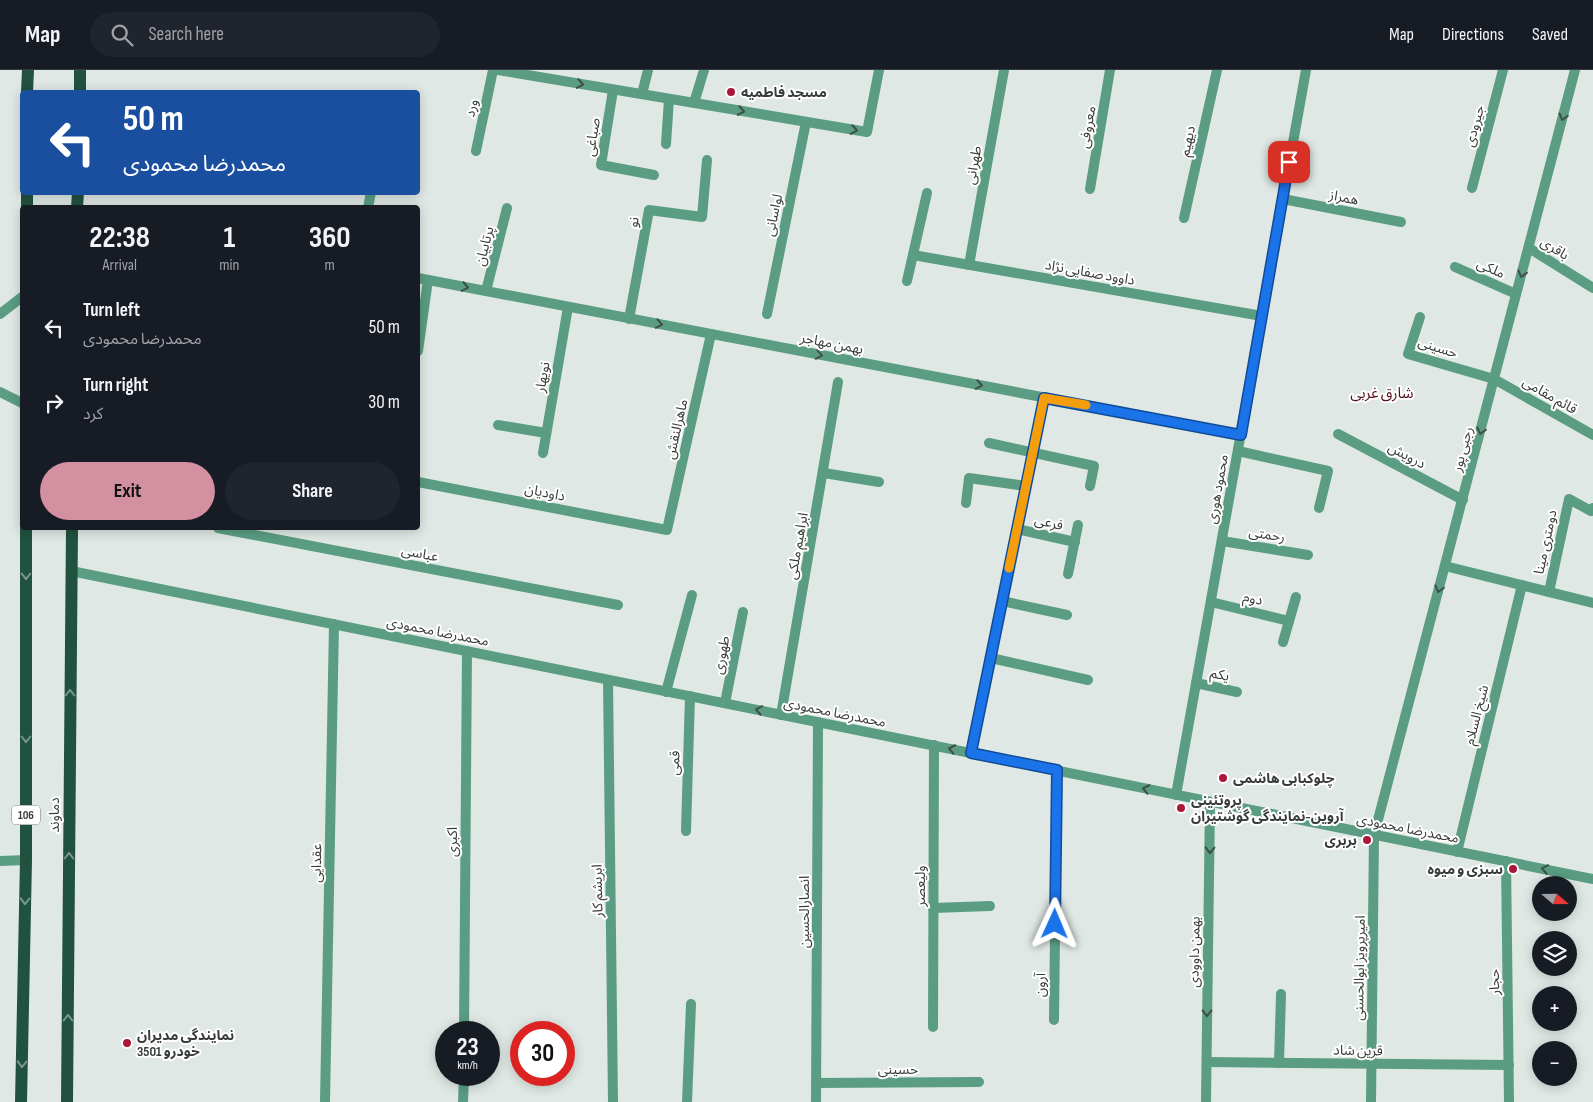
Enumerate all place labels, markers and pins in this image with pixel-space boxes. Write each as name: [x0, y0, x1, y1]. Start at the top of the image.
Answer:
place label: مسجد فاطمیه: [741, 84, 827, 101]
marker: مسجد فاطمیه: [725, 86, 737, 98]
pin: [1268, 141, 1310, 183]
place label: چلوکبابی هاشمی: [1233, 770, 1335, 788]
marker: چلوکبابی هاشمی: [1217, 772, 1229, 784]
place label: پروتئینی آروین-نمایندگی گوشتیران: [1191, 792, 1344, 825]
marker: پروتئینی آروین-نمایندگی گوشتیران: [1175, 802, 1187, 814]
place label: بربری: [1324, 832, 1357, 849]
marker: بربری: [1361, 834, 1373, 846]
place label: سبزی و میوه: [1427, 861, 1503, 878]
marker: سبزی و میوه: [1507, 863, 1519, 875]
place label: نمایندگی مدیران خودرو 3501: [137, 1027, 234, 1060]
marker: نمایندگی مدیران خودرو 3501: [121, 1037, 133, 1049]

